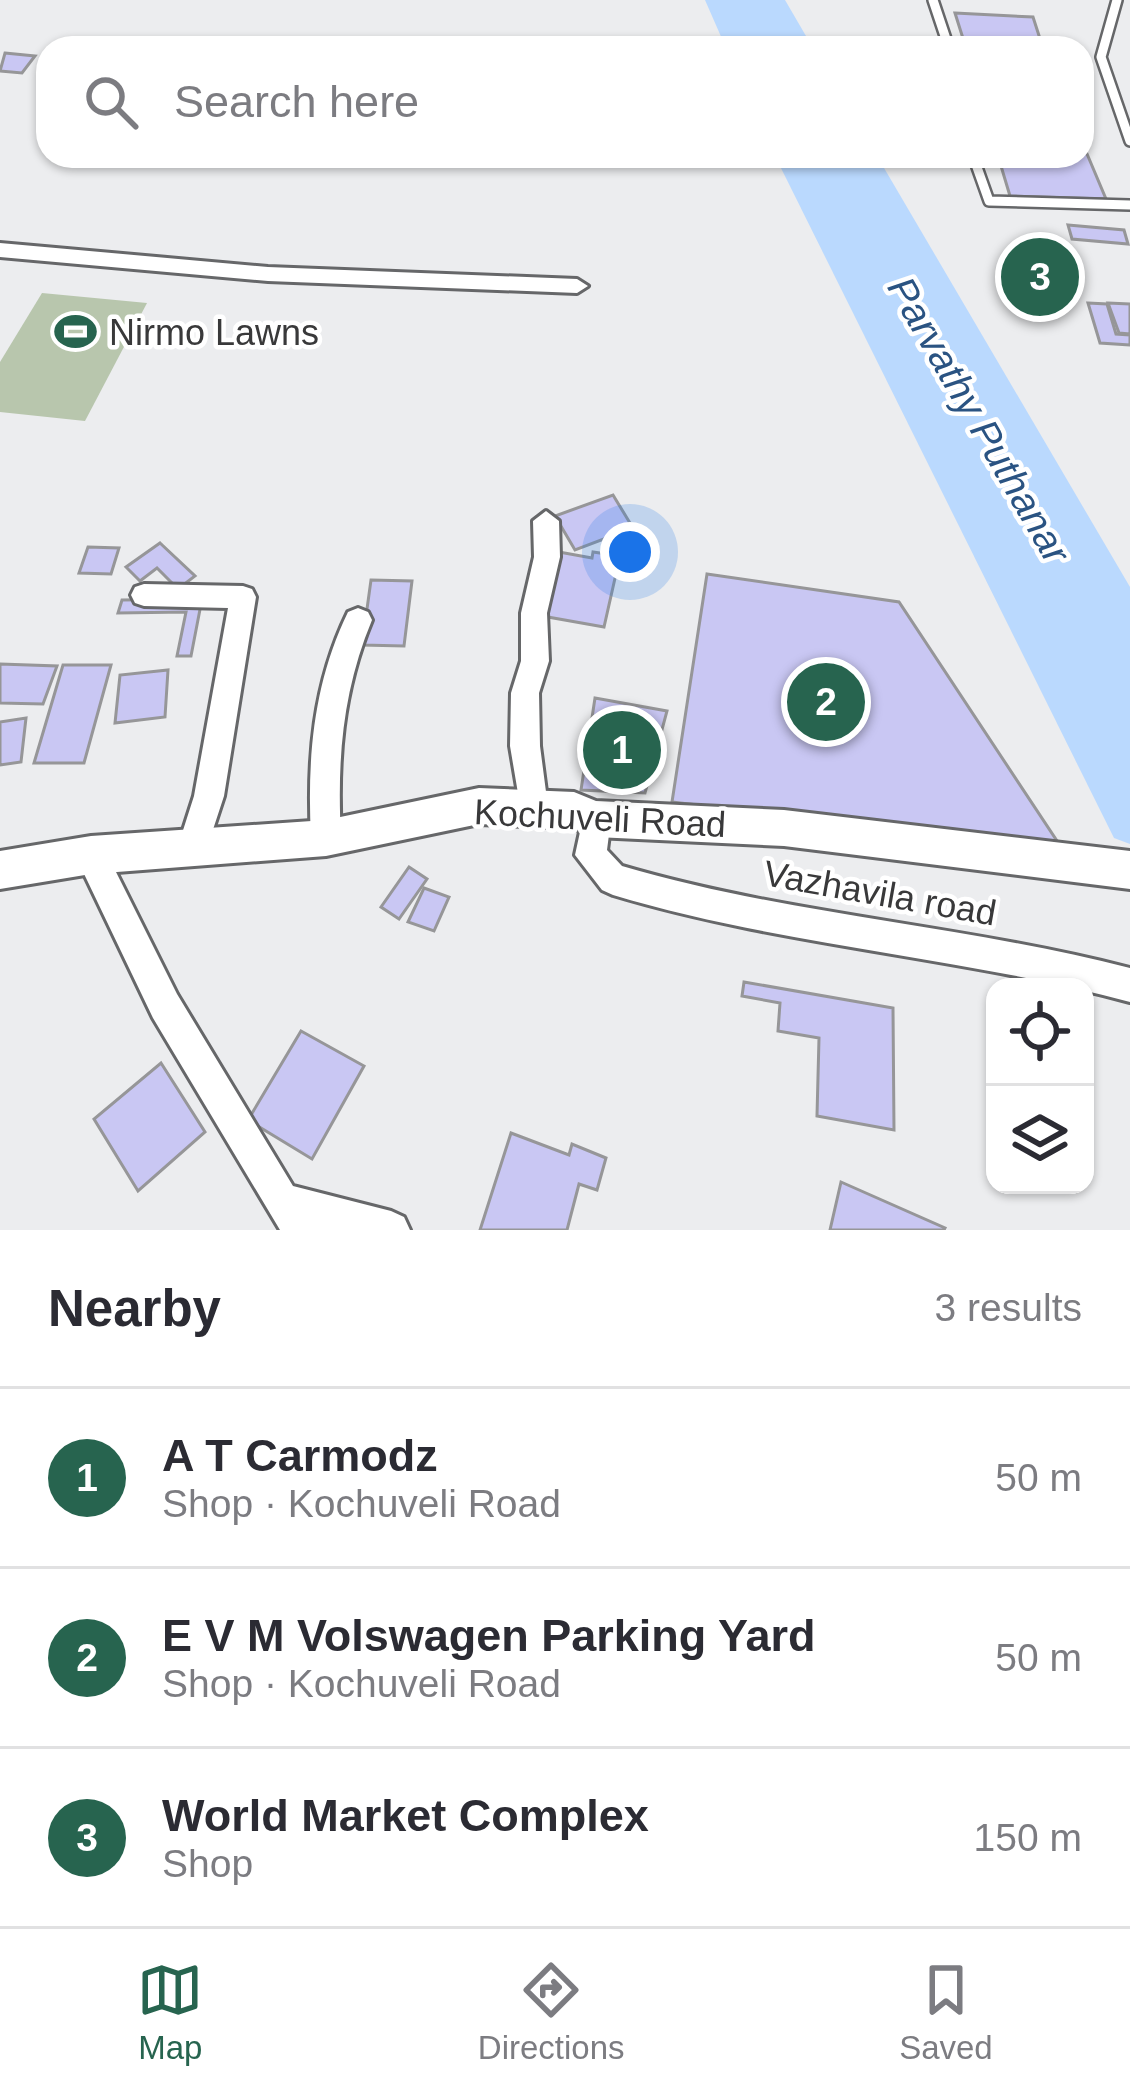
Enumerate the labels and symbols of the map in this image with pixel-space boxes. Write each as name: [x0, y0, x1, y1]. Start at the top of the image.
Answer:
pin: 3: [1001, 232, 1079, 322]
water label: Parvathy Puthanar: [880, 269, 1079, 572]
sports icon: Nirmo Lawns: [52, 309, 98, 355]
place label: Nirmo Lawns: [109, 312, 319, 353]
your location: [600, 522, 660, 582]
pin: 2: [787, 657, 865, 747]
pin: 1: [583, 705, 661, 795]
street label: Kochuveli Road: [473, 791, 727, 845]
street label: Vazhavila road: [760, 852, 1000, 934]

